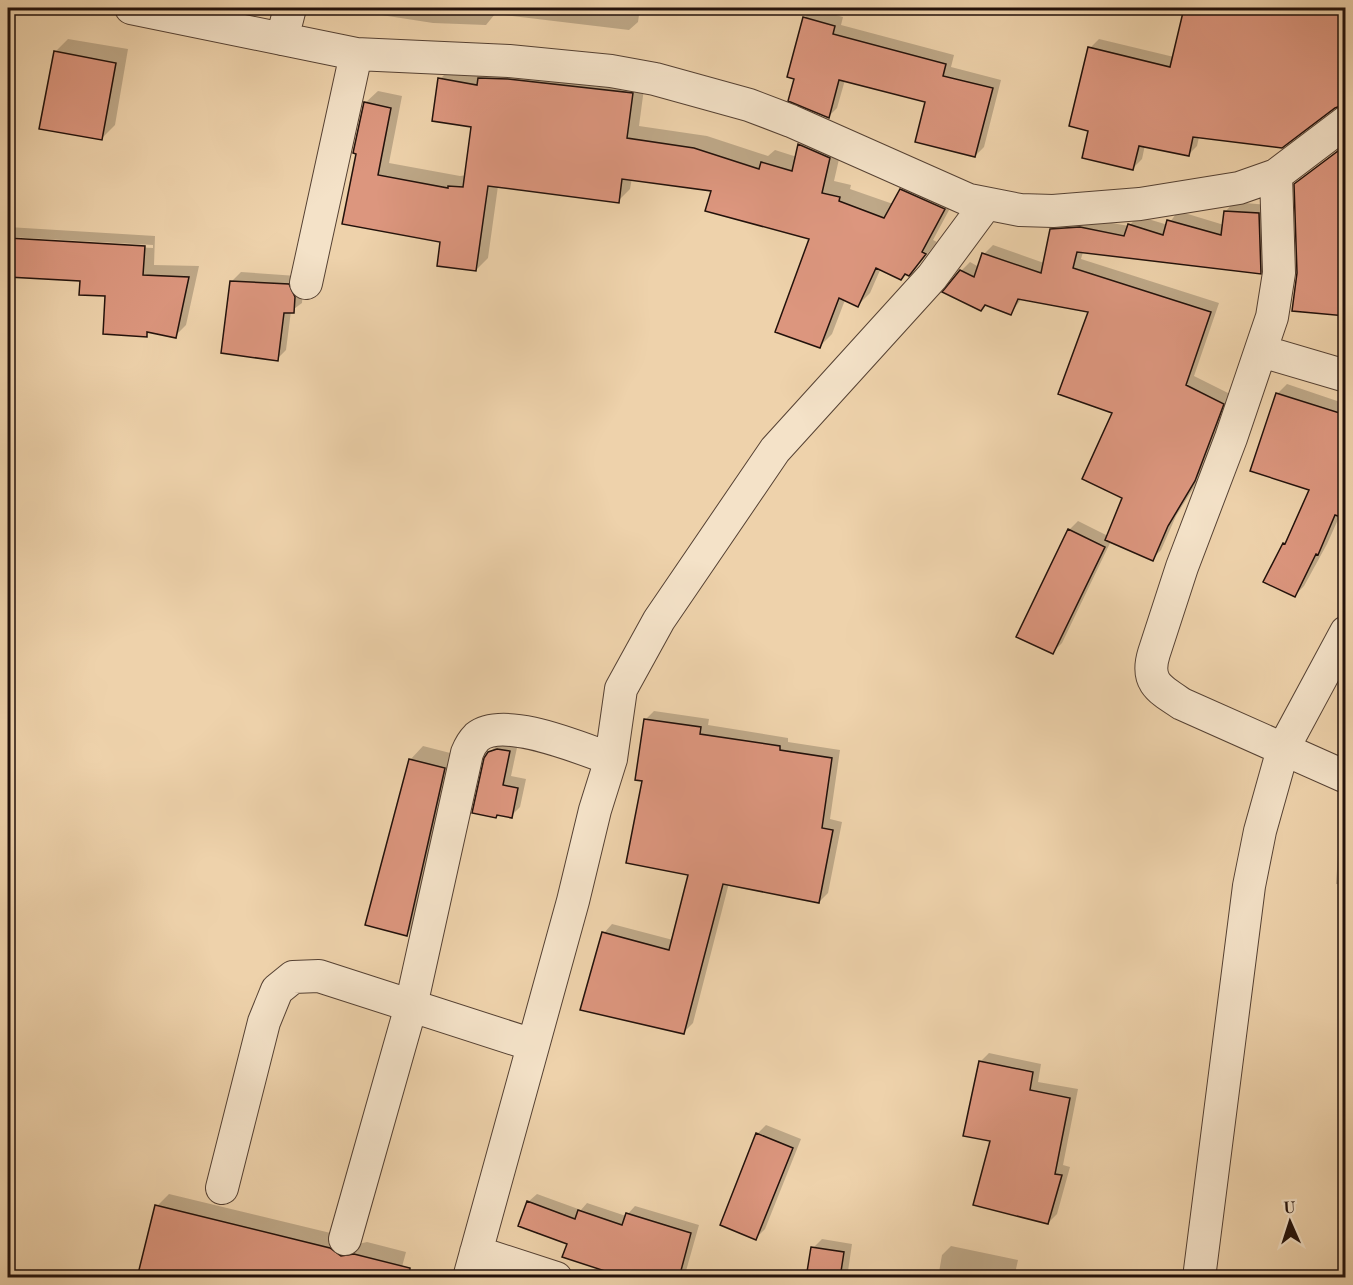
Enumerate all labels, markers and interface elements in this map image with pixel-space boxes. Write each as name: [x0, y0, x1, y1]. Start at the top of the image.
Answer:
north arrow: [1260, 1192, 1320, 1252]
text: U: [1283, 1201, 1296, 1217]

